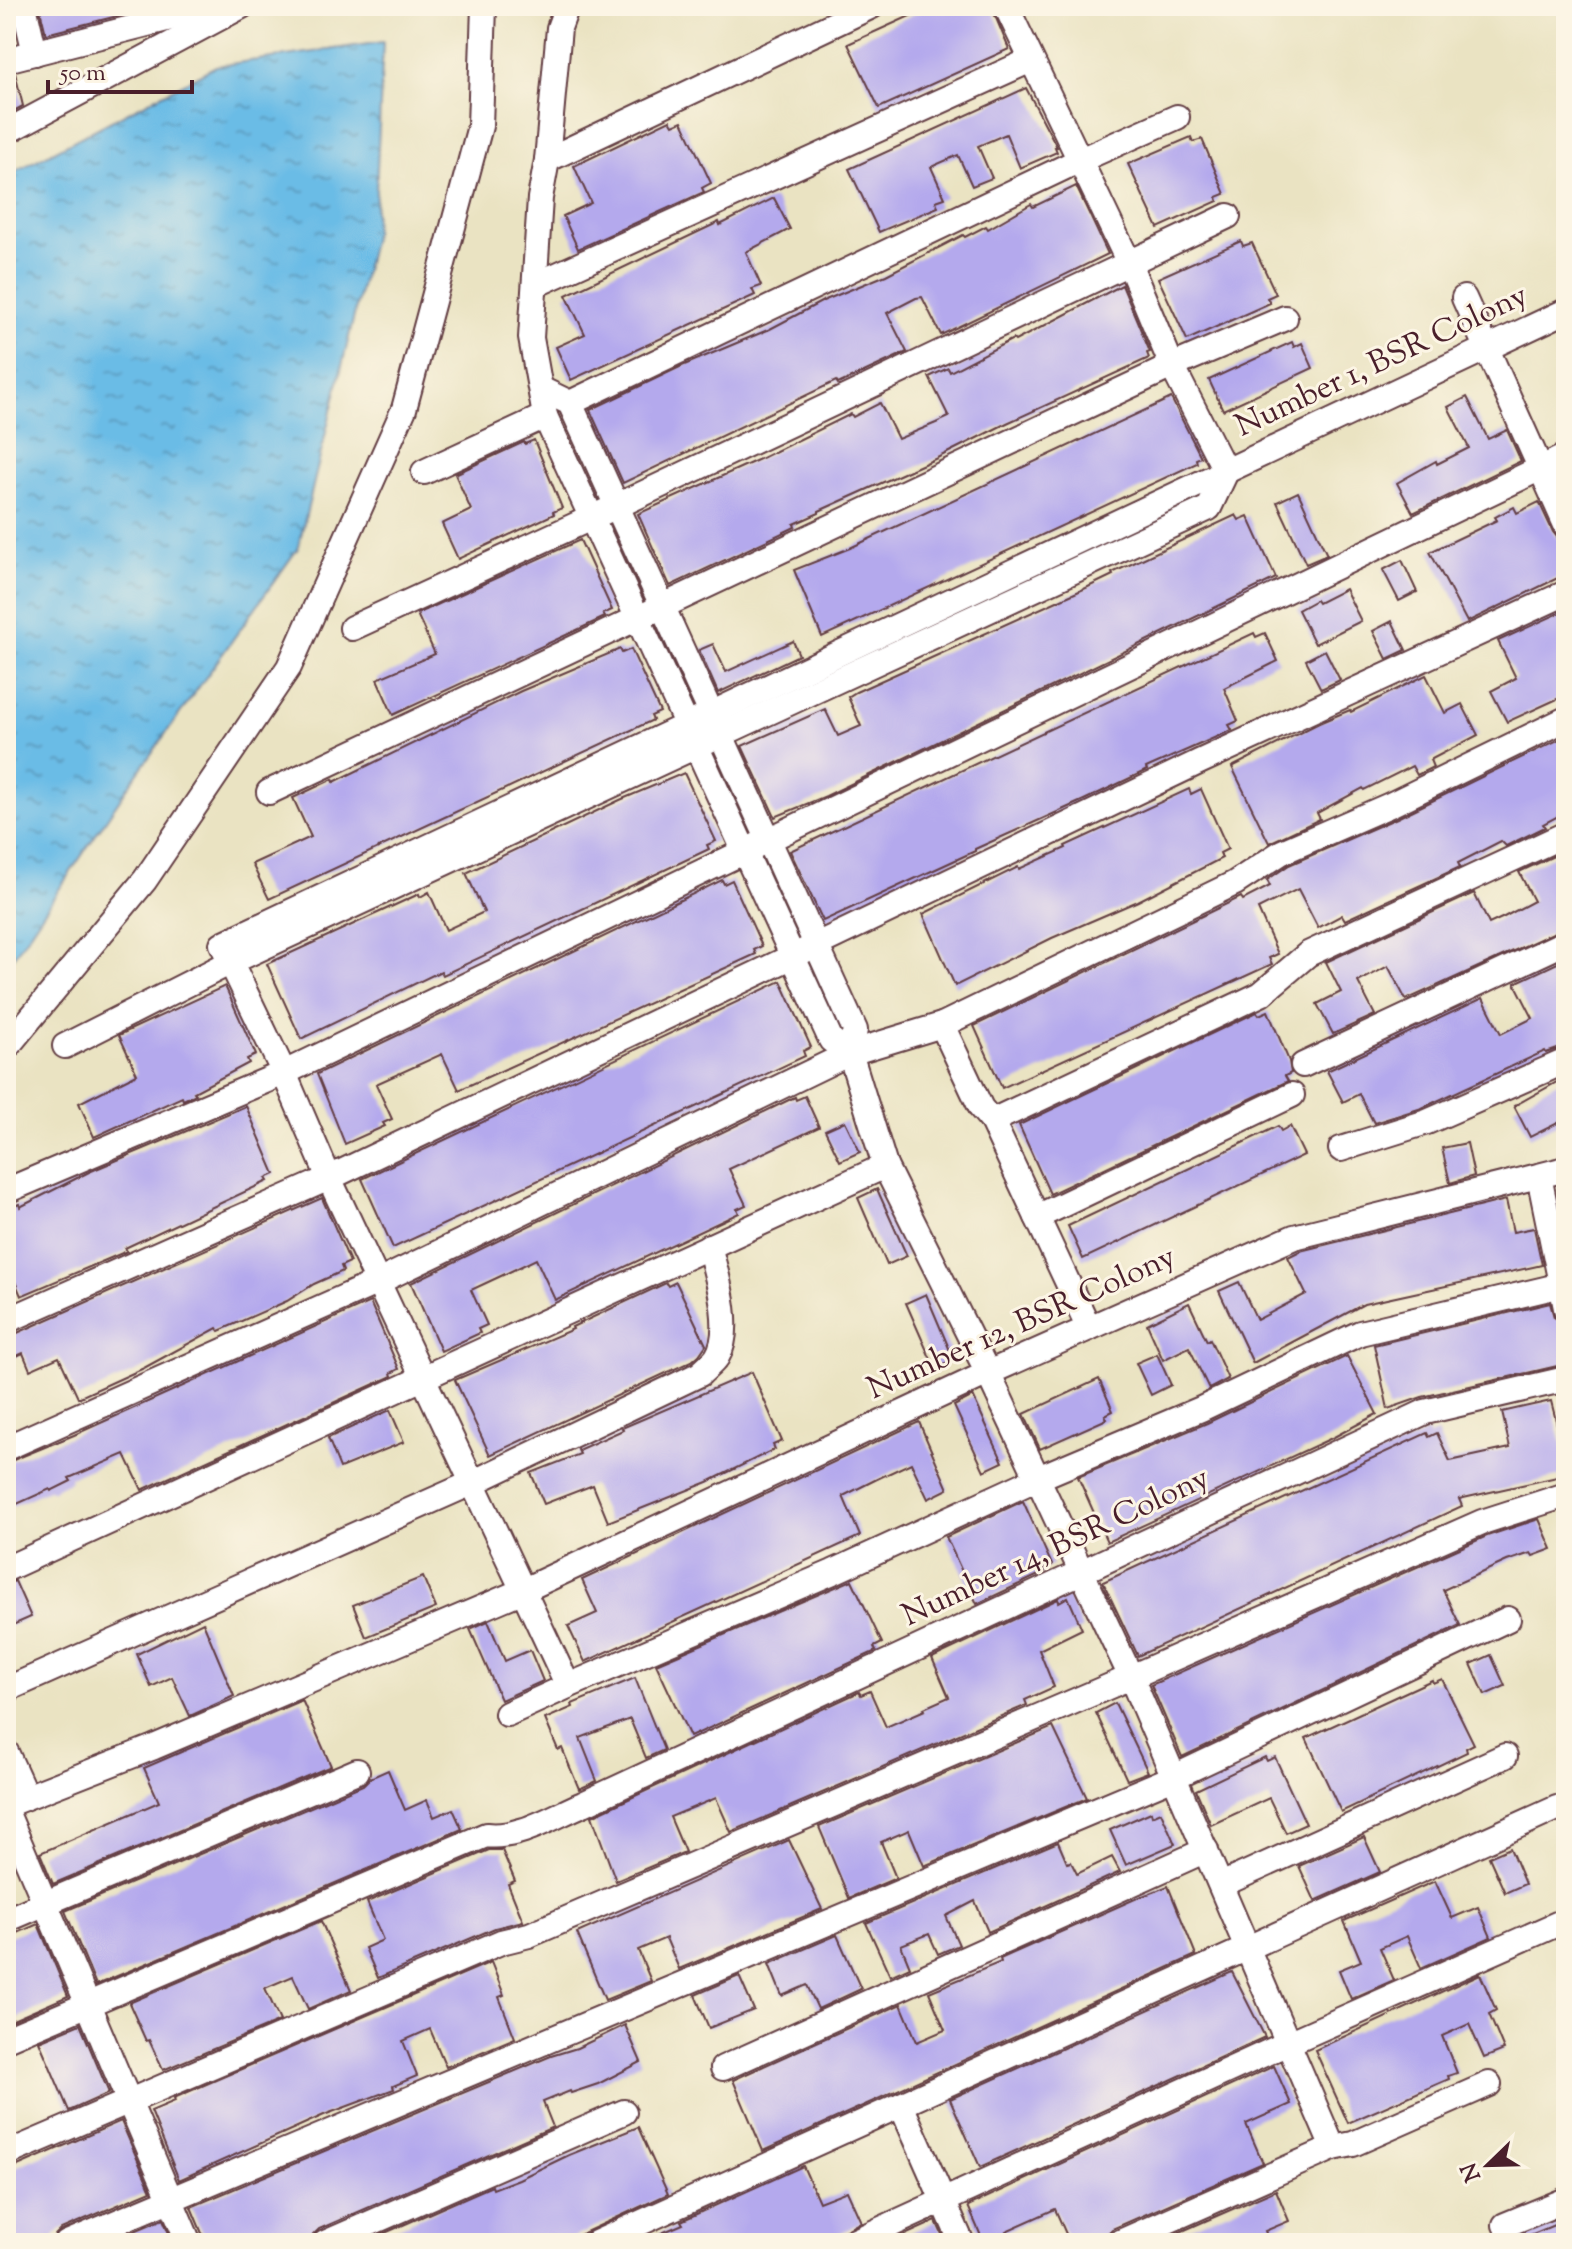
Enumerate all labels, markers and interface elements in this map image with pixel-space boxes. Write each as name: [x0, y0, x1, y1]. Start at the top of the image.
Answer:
scale bar: [48, 44, 192, 94]
text: 50 m: [58, 57, 106, 91]
street label: Number 1, BSR Colony: [1228, 274, 1536, 450]
street label: Number 12, BSR Colony: [860, 1235, 1184, 1413]
street label: Number 14, BSR Colony: [895, 1456, 1217, 1639]
north arrow: [1448, 2125, 1528, 2205]
text: N: [1454, 2157, 1491, 2186]

